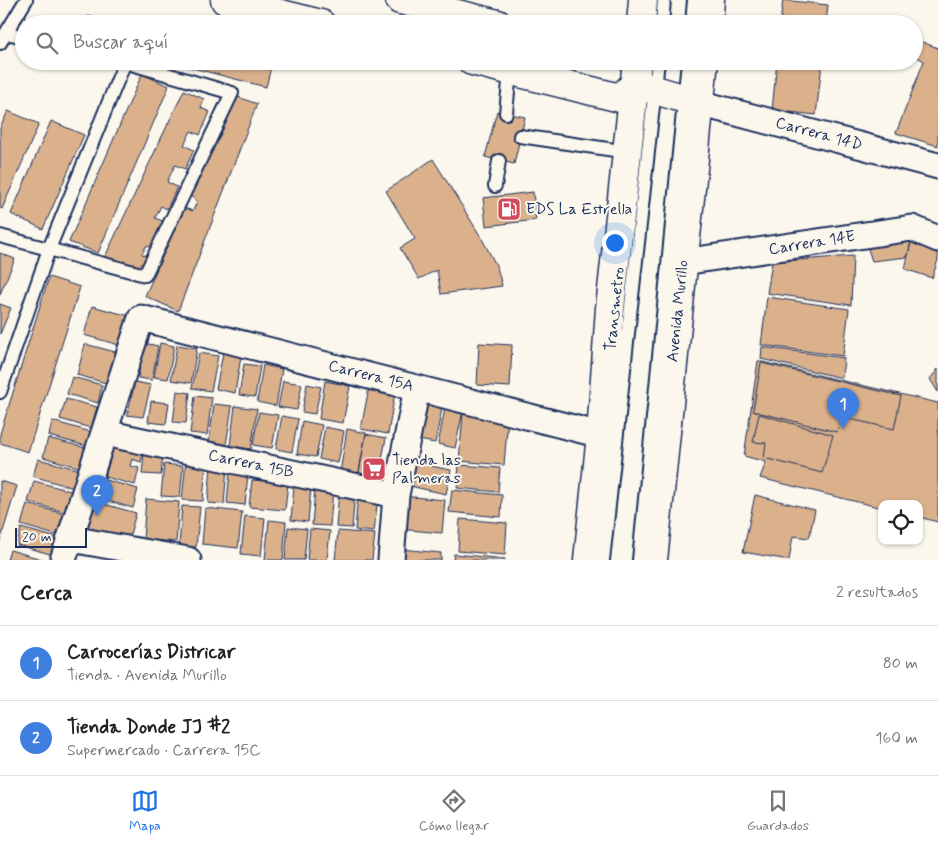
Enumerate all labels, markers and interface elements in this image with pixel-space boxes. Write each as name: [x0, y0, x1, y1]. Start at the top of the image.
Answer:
search box: [15, 15, 923, 70]
icon: search: [33, 29, 61, 57]
text: Buscar aquí: [73, 30, 168, 55]
street label: Carrera 14D: [773, 112, 865, 156]
fuel station icon: EDS La Estrella: [496, 196, 522, 222]
place label: EDS La Estrella: [526, 199, 633, 220]
street label: Carrera 14E: [767, 226, 857, 260]
your location: [602, 230, 628, 256]
street label: Avenida Murillo: [662, 259, 694, 363]
street label: Transmetro: [600, 266, 630, 352]
street label: Carrera 15A: [326, 355, 416, 397]
pin: 1: [827, 388, 859, 429]
street label: Carrera 15B: [206, 445, 296, 483]
place label: Tienda las Palmeras: [392, 450, 461, 489]
supermarket icon: Tienda las Palmeras: [361, 456, 387, 482]
pin: 2: [81, 475, 113, 516]
map controls: [878, 500, 923, 545]
button: locate: [878, 500, 923, 545]
scale bar: [15, 525, 88, 548]
text: 20 m: [22, 528, 52, 546]
text: Cerca: [20, 579, 73, 607]
text: 2 resultados: [836, 582, 918, 603]
text: Carrocerías Districar: [67, 640, 235, 665]
text: 1: [32, 653, 40, 674]
text: 80 m: [883, 653, 918, 674]
text: Tienda · Avenida Murillo: [67, 665, 227, 686]
text: Tienda Donde JJ #2: [67, 715, 230, 740]
text: 2: [32, 728, 40, 749]
text: 160 m: [875, 728, 918, 749]
text: Supermercado · Carrera 15C: [67, 740, 261, 761]
tab: Mapa: [129, 787, 161, 835]
tab: Cómo llegar: [419, 787, 489, 835]
tab: Guardados: [747, 787, 809, 835]

